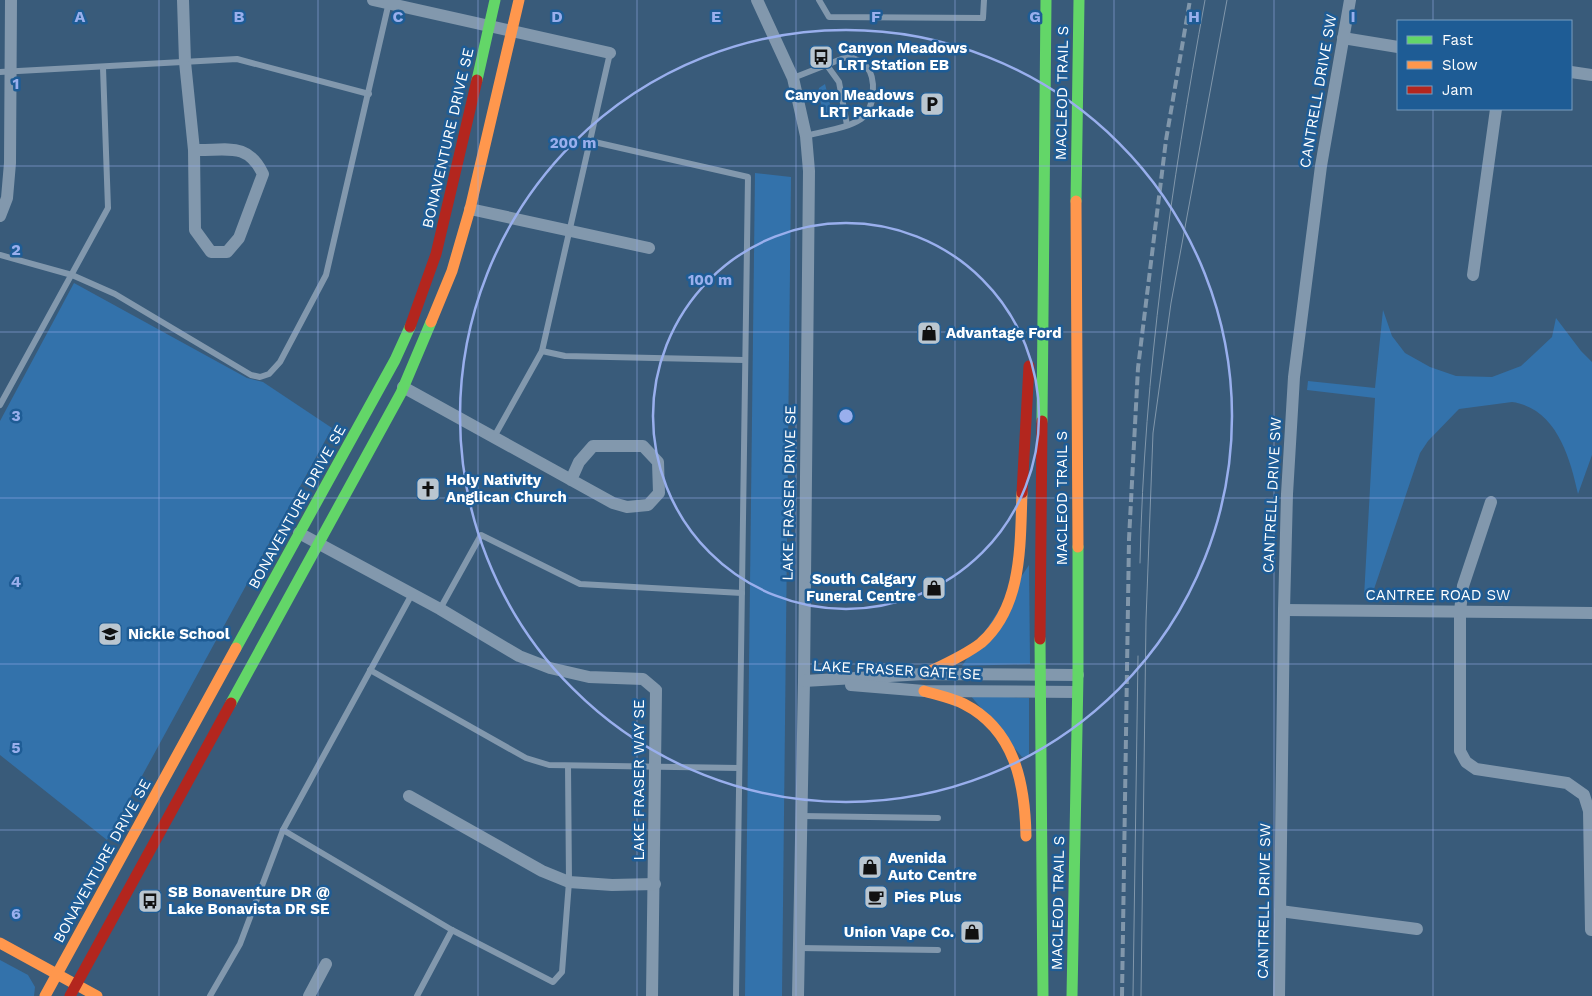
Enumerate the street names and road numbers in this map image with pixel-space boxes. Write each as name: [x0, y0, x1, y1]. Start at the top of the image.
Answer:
street label: CANTRELL DRIVE SW: [1296, 13, 1340, 169]
street label: MACLEOD TRAIL S: [1052, 26, 1072, 160]
street label: BONAVENTURE DRIVE SE: [418, 46, 478, 230]
street label: LAKE FRASER DRIVE SE: [778, 405, 800, 581]
street label: CANTRELL DRIVE SW: [1259, 417, 1285, 573]
street label: BONAVENTURE DRIVE SE: [244, 422, 350, 592]
street label: MACLEOD TRAIL S: [1053, 431, 1071, 565]
street label: CANTREE ROAD SW: [1365, 586, 1511, 604]
street label: LAKE FRASER GATE SE: [812, 657, 982, 683]
street label: LAKE FRASER WAY SE: [630, 699, 648, 861]
street label: BONAVENTURE DRIVE SE: [49, 776, 155, 946]
street label: CANTRELL DRIVE SW: [1254, 823, 1274, 979]
street label: MACLEOD TRAIL S: [1048, 836, 1068, 970]

